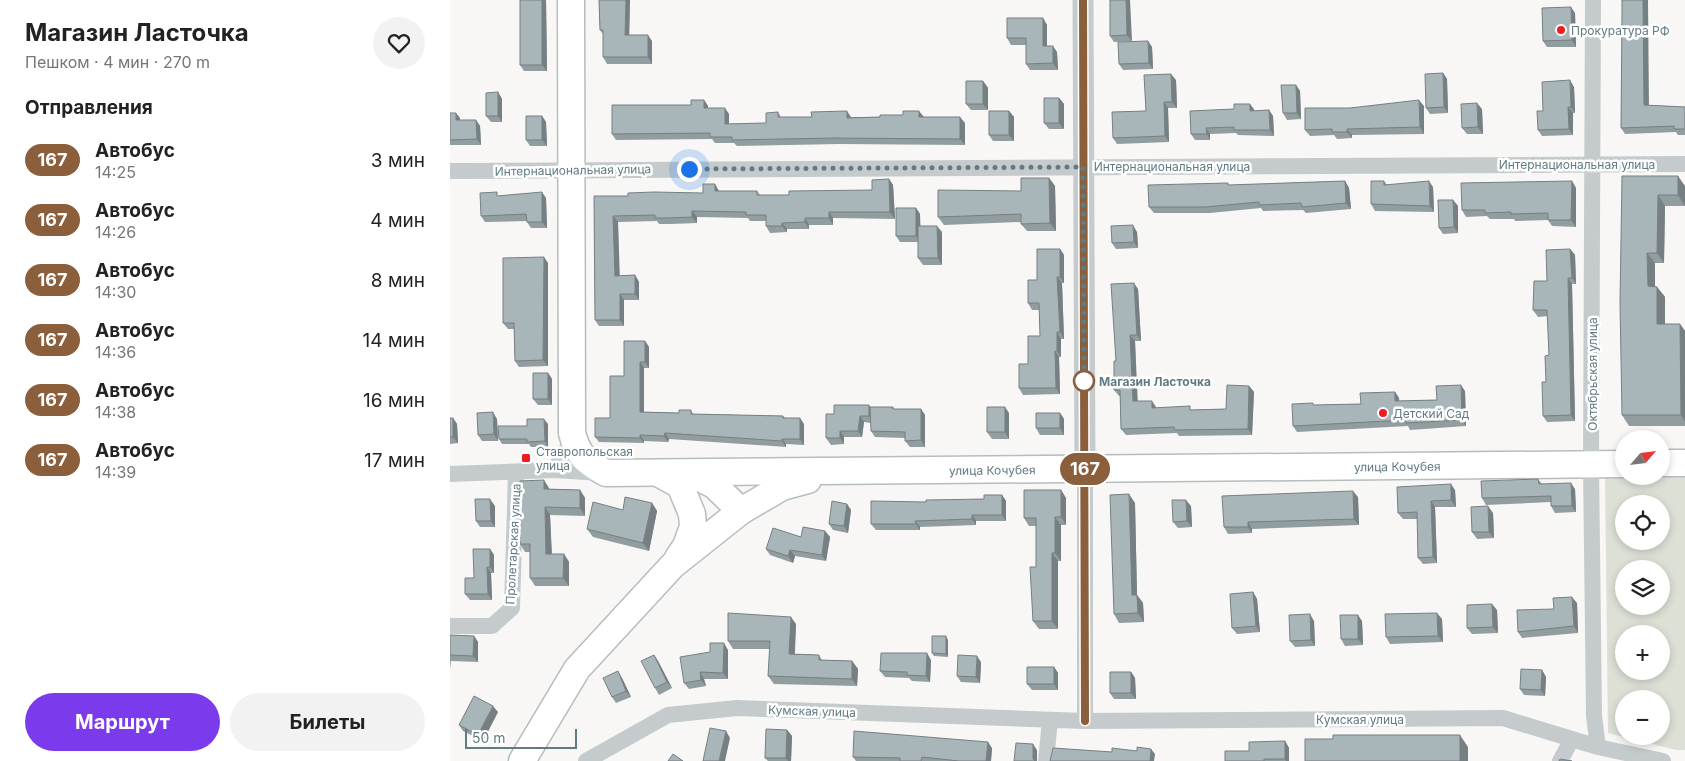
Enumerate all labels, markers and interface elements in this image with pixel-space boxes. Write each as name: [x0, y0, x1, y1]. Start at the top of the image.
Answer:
button: heart: [373, 17, 425, 69]
text: Магазин Ласточка: [25, 18, 249, 47]
place label: Прокуратура РФ: [1571, 23, 1670, 38]
marker: Прокуратура РФ: [1555, 24, 1567, 36]
text: Пешком · 4 мин · 270 m: [25, 52, 210, 72]
text: Отправления: [25, 96, 153, 119]
text: Автобус: [95, 139, 175, 162]
text: 167: [38, 149, 67, 170]
text: 3 мин: [371, 149, 425, 172]
your location: [677, 157, 702, 182]
street label: Интернациональная улица: [1499, 157, 1655, 172]
street label: Интернациональная улица: [1094, 159, 1250, 174]
street label: Интернациональная улица: [495, 161, 651, 179]
text: 14:25: [95, 162, 136, 182]
text: Автобус: [95, 199, 175, 222]
text: 167: [38, 209, 67, 230]
text: 4 мин: [370, 209, 425, 232]
text: 14:26: [95, 222, 136, 242]
text: Автобус: [95, 259, 175, 282]
text: 167: [38, 269, 67, 290]
text: 8 мин: [371, 269, 425, 292]
text: 14:30: [95, 282, 136, 302]
street label: Октябрьская улица: [1585, 317, 1600, 431]
text: Автобус: [95, 319, 175, 342]
text: 167: [38, 329, 67, 350]
text: 14 мин: [363, 329, 425, 352]
text: 14:36: [95, 342, 136, 362]
marker: Магазин Ласточка: [1073, 370, 1095, 392]
place label: Магазин Ласточка: [1099, 374, 1211, 389]
text: Автобус: [95, 379, 175, 402]
text: 167: [38, 389, 67, 410]
text: 16 мин: [363, 389, 425, 412]
text: 14:38: [95, 402, 136, 422]
place label: Детский Сад: [1393, 406, 1470, 421]
marker: Детский Сад: [1377, 407, 1389, 419]
north arrow: [1615, 430, 1670, 485]
map controls: [1615, 430, 1670, 745]
text: Автобус: [95, 439, 175, 462]
place label: Ставропольская улица: [536, 444, 633, 473]
text: 167: [38, 449, 67, 470]
text: 17 мин: [364, 449, 425, 472]
marker: Ставропольская улица: [520, 452, 532, 464]
line badge: 167: [1056, 453, 1114, 485]
text: 167: [1070, 458, 1100, 479]
street label: улица Кочубея: [1354, 458, 1441, 474]
text: 14:39: [95, 462, 136, 482]
street label: улица Кочубея: [949, 462, 1036, 477]
street label: Пролетарская улица: [502, 483, 524, 605]
button: locate: [1615, 495, 1670, 550]
button: layers: [1615, 560, 1670, 615]
button: +: [1615, 625, 1670, 680]
button: −: [1615, 690, 1670, 745]
button: Маршрут: [25, 693, 220, 751]
button: Билеты: [230, 693, 425, 751]
street label: Кумская улица: [768, 702, 856, 720]
street label: Кумская улица: [1316, 712, 1404, 727]
scale bar: [465, 726, 578, 749]
text: 50 m: [472, 729, 506, 746]

